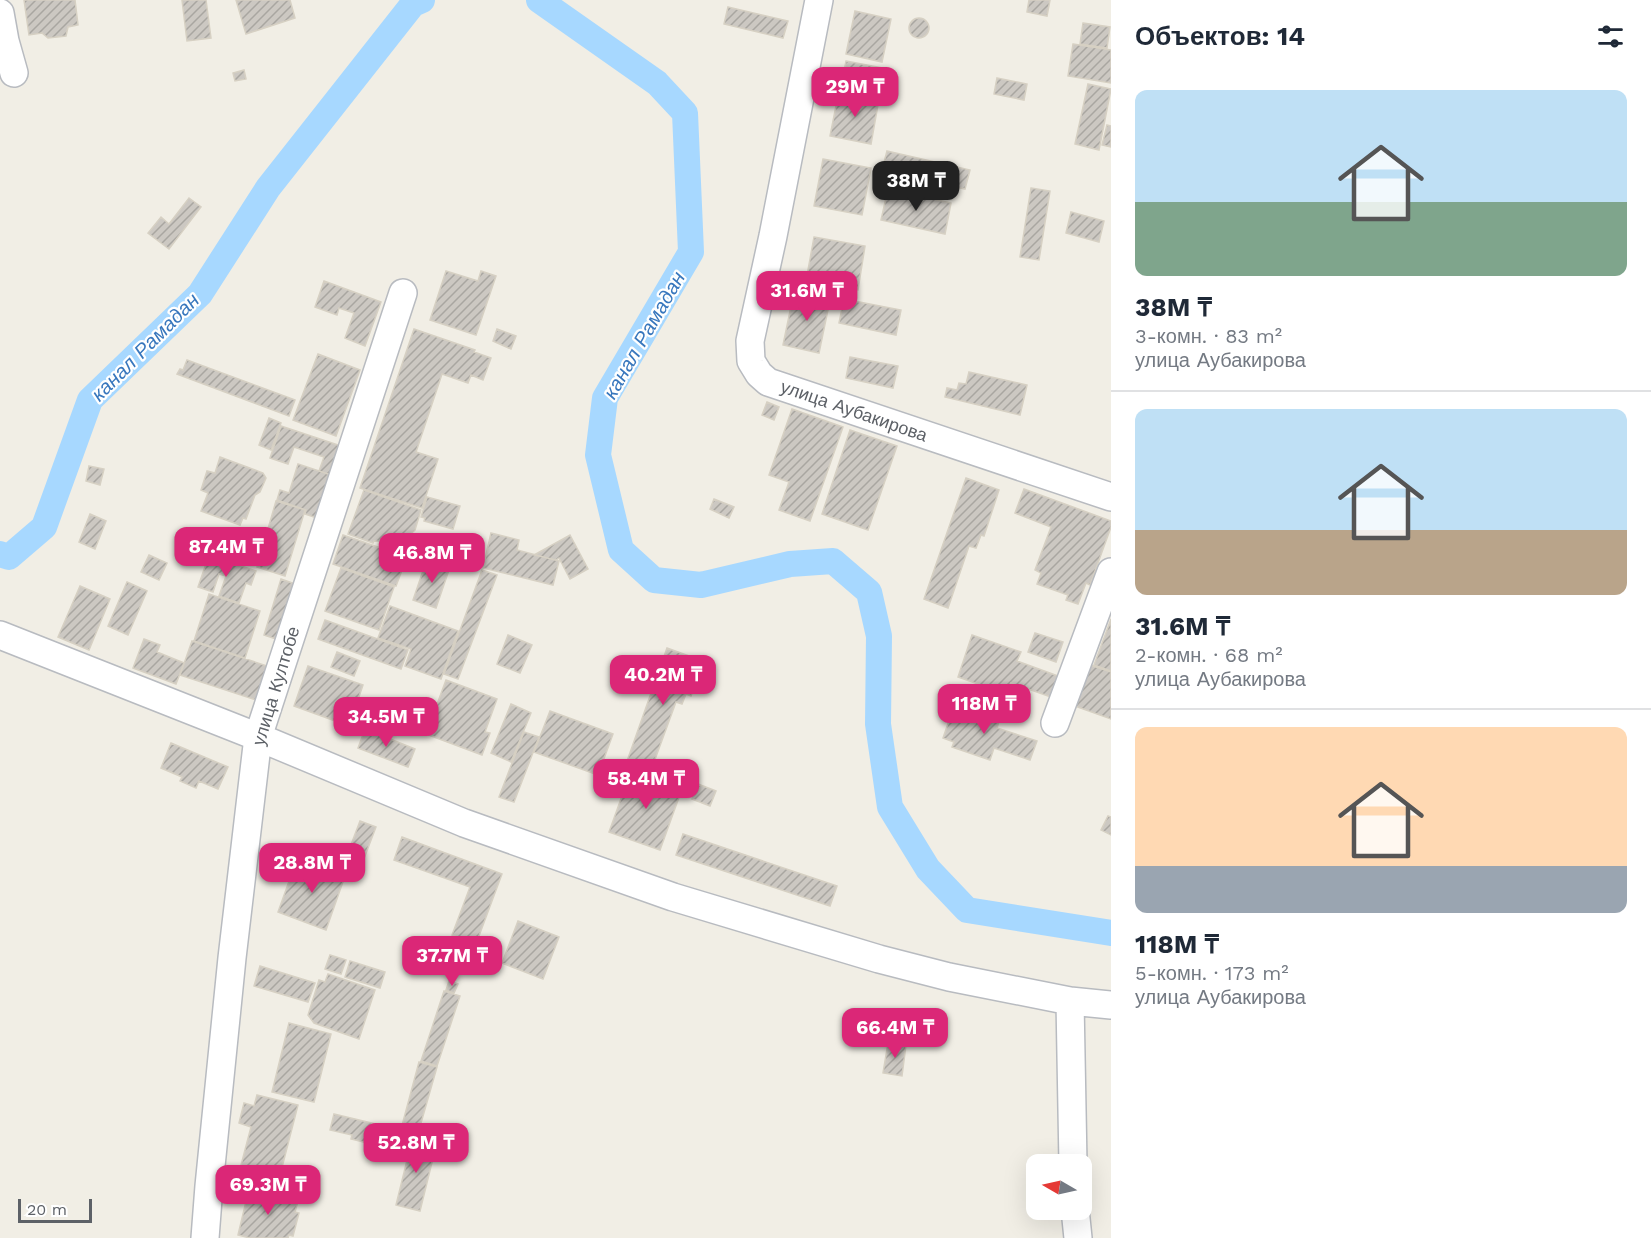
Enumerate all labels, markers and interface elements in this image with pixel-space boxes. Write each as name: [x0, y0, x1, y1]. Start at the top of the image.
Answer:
icon: filters: [1594, 20, 1627, 53]
text: Объектов: 14: [1135, 21, 1305, 51]
pin: 29M ₸: [813, 67, 897, 118]
text: 29M ₸: [825, 74, 885, 98]
icon: home: [1327, 129, 1435, 237]
pin: 38M ₸: [874, 161, 958, 212]
text: 38M ₸: [886, 168, 946, 192]
water label: канал Рамадан: [598, 267, 690, 403]
pin: 31.6M ₸: [752, 271, 862, 322]
text: 31.6M ₸: [770, 278, 844, 302]
water label: канал Рамадан: [86, 288, 204, 406]
text: 38M ₸: [1135, 292, 1212, 322]
text: 3-комн. · 83 m²: [1135, 324, 1282, 348]
text: улица Аубакирова: [1135, 348, 1306, 372]
street label: улица Аубакирова: [778, 376, 931, 446]
icon: home: [1327, 448, 1435, 556]
pin: 87.4M ₸: [171, 527, 281, 578]
pin: 46.8M ₸: [377, 533, 487, 584]
text: 87.4M ₸: [188, 534, 264, 558]
text: 46.8M ₸: [393, 540, 471, 564]
text: 31.6M ₸: [1135, 611, 1230, 641]
street label: улица Култобе: [247, 624, 304, 748]
text: 2-комн. · 68 m²: [1135, 643, 1283, 667]
pin: 40.2M ₸: [608, 655, 718, 706]
text: 40.2M ₸: [624, 662, 702, 686]
text: улица Аубакирова: [1135, 667, 1306, 691]
pin: 118M ₸: [935, 684, 1033, 735]
text: 118M ₸: [952, 691, 1016, 715]
pin: 34.5M ₸: [331, 697, 441, 748]
text: 34.5M ₸: [348, 704, 425, 728]
pin: 58.4M ₸: [591, 759, 701, 810]
text: 58.4M ₸: [607, 766, 685, 790]
icon: home: [1327, 766, 1435, 874]
pin: 28.8M ₸: [257, 843, 367, 894]
text: 28.8M ₸: [273, 850, 351, 874]
text: 118M ₸: [1135, 929, 1219, 959]
pin: 37.7M ₸: [397, 936, 507, 987]
text: 37.7M ₸: [416, 943, 488, 967]
text: 5-комн. · 173 m²: [1135, 961, 1289, 985]
text: улица Аубакирова: [1135, 985, 1306, 1009]
pin: 66.4M ₸: [840, 1008, 950, 1059]
text: 66.4M ₸: [856, 1015, 934, 1039]
pin: 52.8M ₸: [361, 1123, 471, 1174]
text: 52.8M ₸: [378, 1130, 454, 1154]
north arrow: [1026, 1154, 1092, 1220]
map controls: [1026, 1154, 1092, 1220]
pin: 69.3M ₸: [213, 1165, 323, 1216]
text: 69.3M ₸: [229, 1172, 307, 1196]
scale bar: [18, 1196, 92, 1224]
text: 20 m: [27, 1200, 67, 1219]

